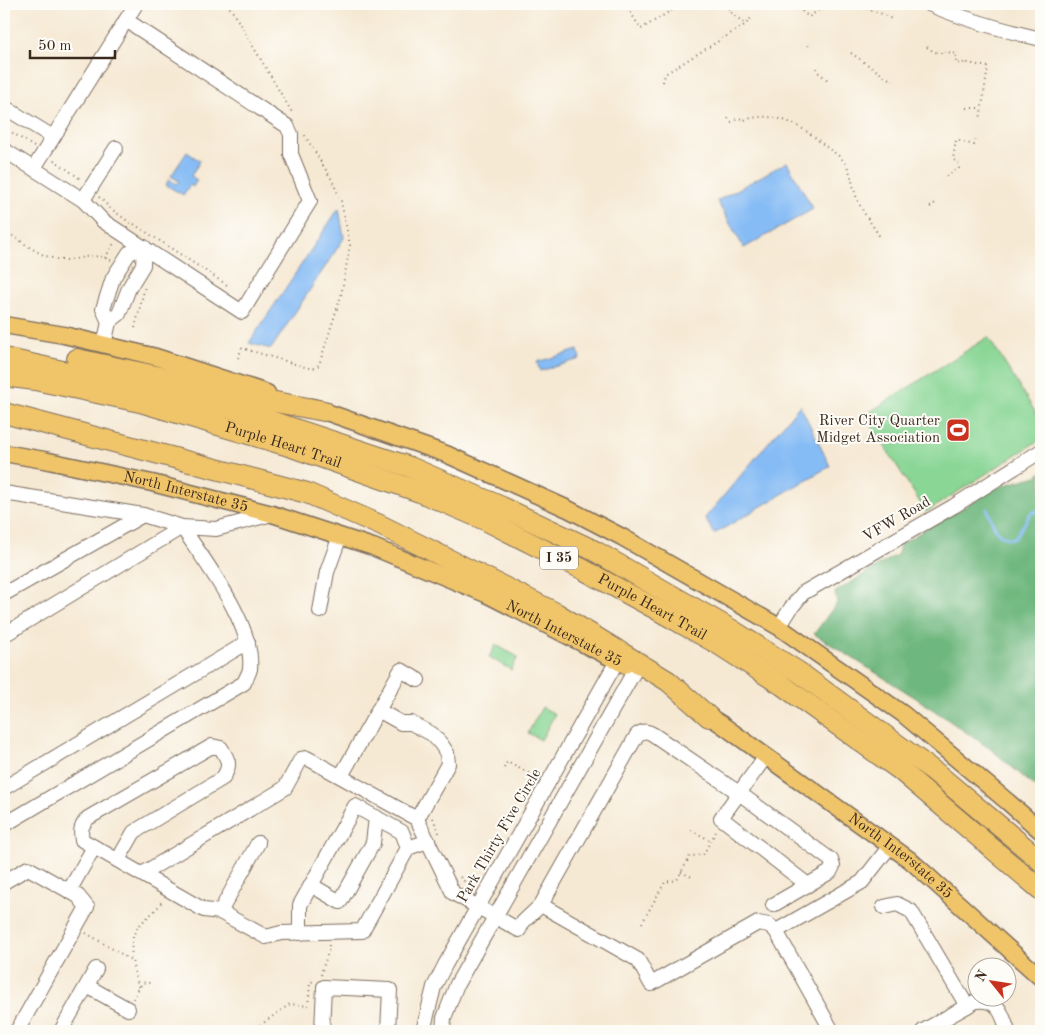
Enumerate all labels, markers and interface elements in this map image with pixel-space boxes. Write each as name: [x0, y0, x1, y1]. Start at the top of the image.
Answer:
scale bar: [30, 28, 115, 60]
text: 50 m: [38, 39, 72, 54]
place label: River City Quarter Midget Association: [816, 414, 940, 446]
sports icon: River City Quarter Midget Association: [945, 417, 971, 443]
street label: Purple Heart Trail: [223, 420, 343, 471]
street label: North Interstate 35: [122, 470, 250, 515]
street label: VFW Road: [861, 495, 934, 545]
road number: I 35: [540, 546, 578, 570]
street label: Purple Heart Trail: [595, 571, 709, 643]
street label: North Interstate 35: [503, 598, 624, 670]
street label: Park Thirty Five Circle: [456, 766, 544, 906]
street label: North Interstate 35: [846, 811, 955, 902]
north arrow: [968, 958, 1018, 1008]
text: N: [973, 968, 990, 984]

